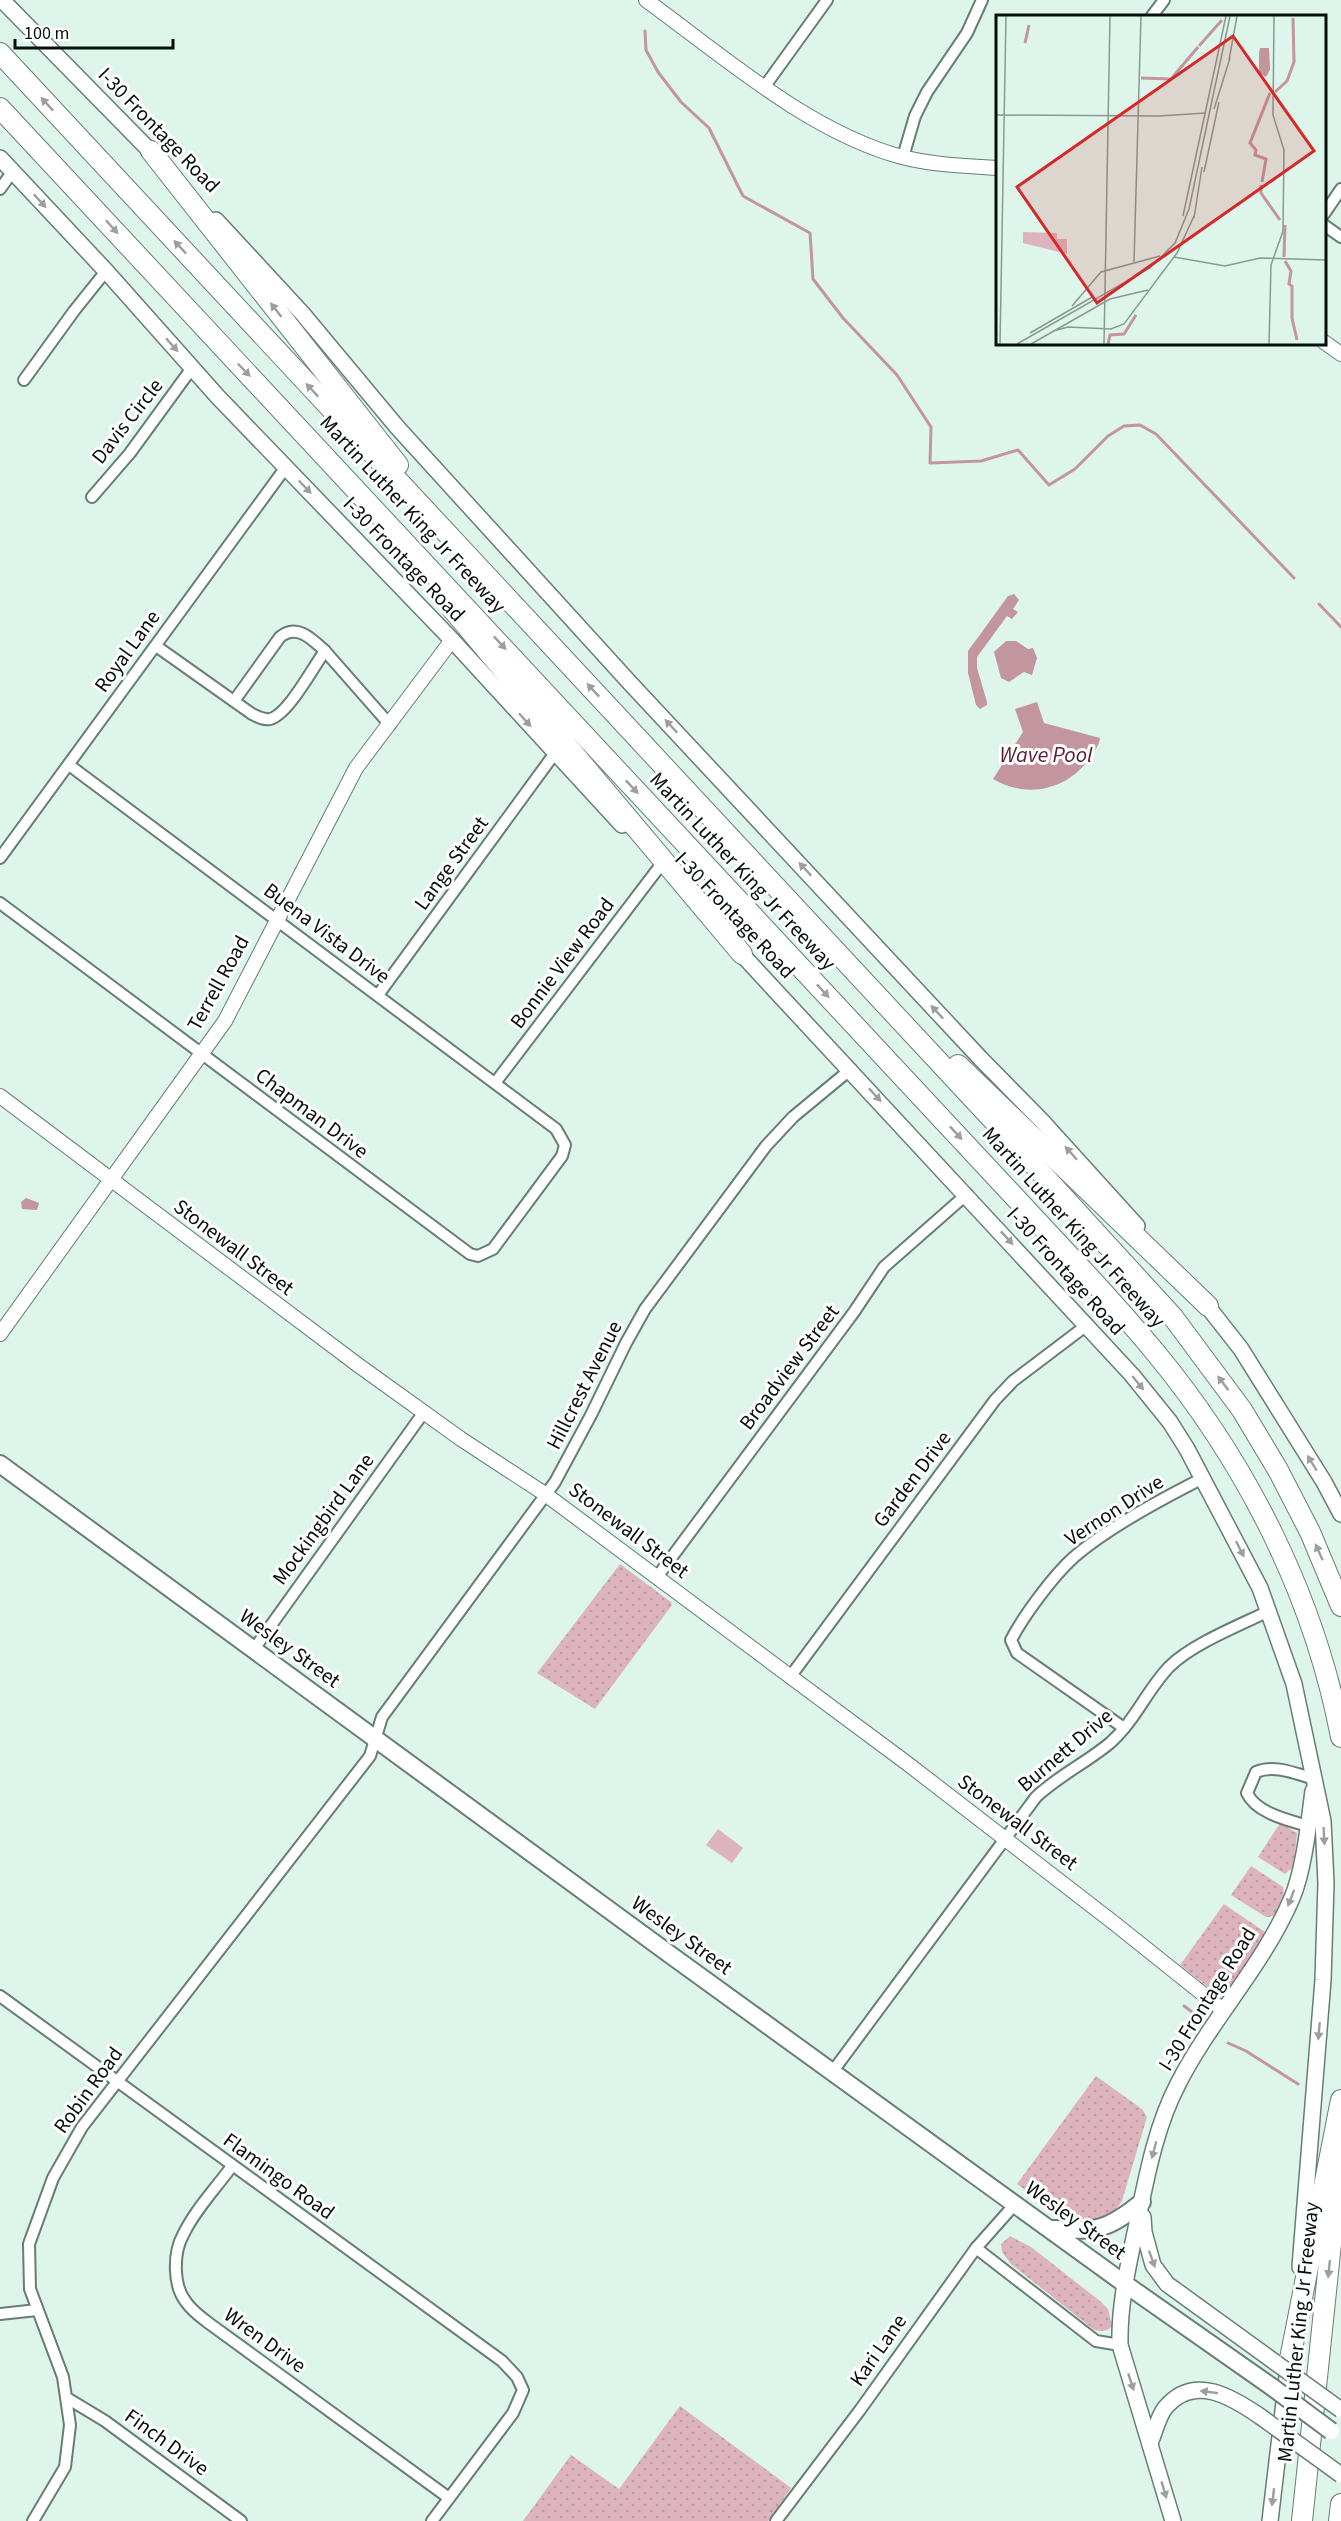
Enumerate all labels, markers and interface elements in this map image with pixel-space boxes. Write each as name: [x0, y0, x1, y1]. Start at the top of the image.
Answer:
scale bar: [15, 12, 172, 50]
inset map: [996, 15, 1326, 345]
text: 100 m: [24, 21, 69, 46]
street label: I-30 Frontage Road: [91, 61, 227, 199]
one-way arrow: [41, 97, 54, 112]
one-way arrow: [33, 193, 46, 208]
one-way arrow: [105, 219, 118, 234]
one-way arrow: [173, 240, 187, 254]
one-way arrow: [270, 302, 283, 318]
one-way arrow: [165, 337, 179, 352]
one-way arrow: [237, 363, 251, 378]
street label: Davis Circle: [84, 372, 170, 470]
one-way arrow: [306, 383, 319, 398]
street label: Martin Luther King Jr Freeway: [313, 408, 513, 620]
one-way arrow: [297, 479, 311, 493]
street label: I-30 Frontage Road: [336, 490, 472, 628]
street label: Royal Lane: [87, 604, 167, 698]
one-way arrow: [493, 636, 507, 651]
one-way arrow: [586, 683, 600, 698]
one-way arrow: [518, 712, 531, 727]
one-way arrow: [665, 720, 679, 734]
water label: Wave Pool: [1000, 739, 1093, 771]
street label: Martin Luther King Jr Freeway: [643, 765, 843, 977]
one-way arrow: [625, 779, 638, 794]
street label: Lange Street: [407, 810, 495, 916]
street label: I-30 Frontage Road: [668, 845, 802, 985]
one-way arrow: [798, 861, 812, 876]
street label: Buena Vista Drive: [257, 875, 397, 991]
street label: Bonnie View Road: [503, 891, 621, 1035]
street label: Terrell Road: [179, 930, 257, 1036]
one-way arrow: [815, 984, 829, 998]
one-way arrow: [930, 1004, 944, 1019]
street label: Chapman Drive: [249, 1060, 375, 1166]
one-way arrow: [868, 1088, 882, 1103]
street label: Martin Luther King Jr Freeway: [975, 1120, 1173, 1334]
one-way arrow: [949, 1126, 963, 1141]
one-way arrow: [1064, 1146, 1078, 1161]
street label: Stonewall Street: [168, 1192, 300, 1302]
street label: I-30 Frontage Road: [1000, 1200, 1132, 1342]
one-way arrow: [1000, 1231, 1014, 1245]
street label: Broadview Street: [732, 1298, 846, 1436]
street label: Hillcrest Avenue: [539, 1315, 629, 1455]
one-way arrow: [1132, 1375, 1145, 1391]
one-way arrow: [1217, 1375, 1229, 1391]
street label: Garden Drive: [866, 1424, 958, 1534]
street label: Mockingbird Lane: [265, 1447, 381, 1591]
one-way arrow: [1307, 1455, 1318, 1472]
street label: Vernon Drive: [1059, 1467, 1169, 1553]
street label: Stonewall Street: [563, 1475, 695, 1585]
one-way arrow: [1235, 1540, 1244, 1557]
one-way arrow: [1314, 1542, 1324, 1560]
street label: Wesley Street: [233, 1601, 347, 1695]
street label: Burnett Drive: [1011, 1701, 1119, 1799]
street label: Stonewall Street: [952, 1767, 1084, 1877]
one-way arrow: [1320, 1827, 1329, 1846]
street label: Wesley Street: [625, 1888, 739, 1982]
one-way arrow: [1286, 1889, 1296, 1907]
street label: I-30 Frontage Road: [1151, 1921, 1263, 2077]
one-way arrow: [1314, 2022, 1324, 2041]
street label: Robin Road: [46, 2040, 130, 2140]
street label: Flamingo Road: [217, 2125, 341, 2227]
one-way arrow: [1149, 2141, 1158, 2159]
street label: Wesley Street: [1019, 2173, 1133, 2267]
street label: Martin Luther King Jr Freeway: [1269, 2200, 1327, 2464]
one-way arrow: [1147, 2251, 1157, 2269]
one-way arrow: [1324, 2260, 1334, 2279]
street label: Wren Drive: [218, 2300, 312, 2380]
street label: Kari Lane: [842, 2308, 914, 2392]
one-way arrow: [1127, 2373, 1136, 2391]
one-way arrow: [1199, 2388, 1218, 2397]
street label: Finch Drive: [119, 2401, 215, 2483]
one-way arrow: [1160, 2481, 1169, 2499]
one-way arrow: [1268, 2487, 1278, 2506]

